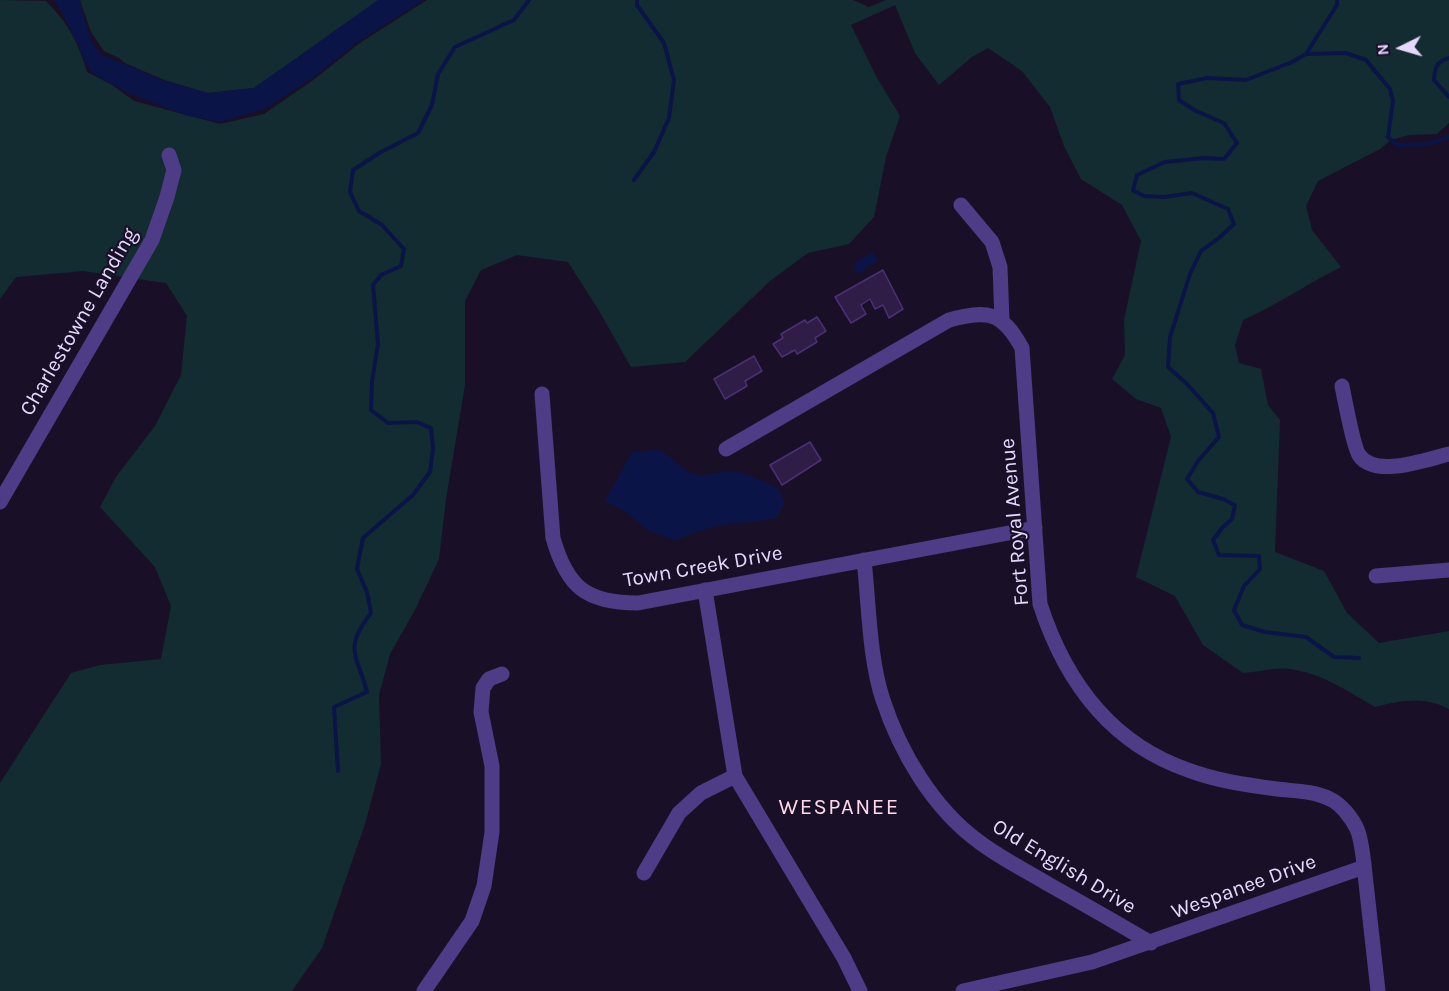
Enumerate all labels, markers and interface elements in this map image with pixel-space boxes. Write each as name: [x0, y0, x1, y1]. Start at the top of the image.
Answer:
north arrow: [1371, 18, 1431, 78]
text: N: [1373, 43, 1393, 56]
street label: Charlestowne Landing: [15, 224, 143, 420]
street label: Fort Royal Avenue: [995, 437, 1035, 607]
street label: Town Creek Drive: [621, 541, 785, 593]
district label: WESPANEE: [778, 795, 900, 821]
street label: Old English Drive: [988, 814, 1140, 920]
street label: Wespanee Drive: [1168, 849, 1320, 925]

